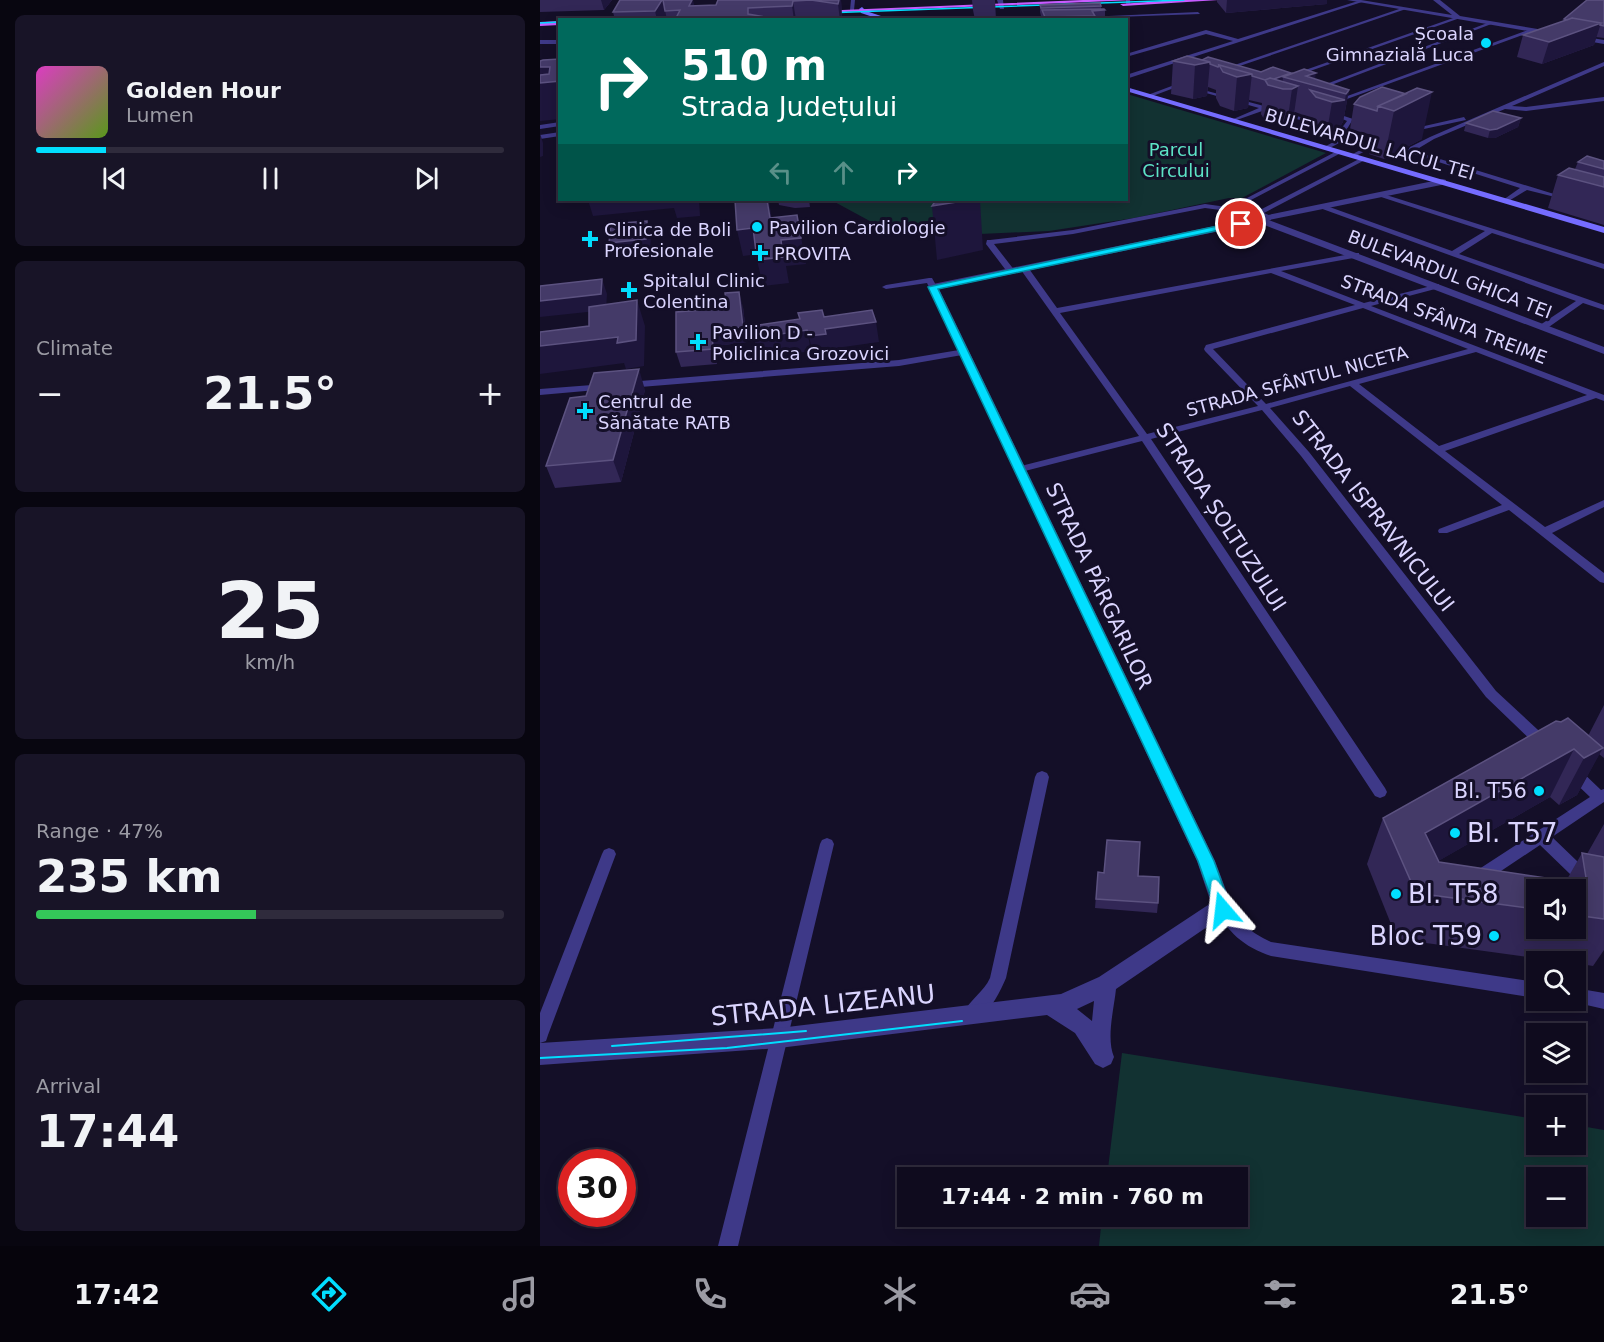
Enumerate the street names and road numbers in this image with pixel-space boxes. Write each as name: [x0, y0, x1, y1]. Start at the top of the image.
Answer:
street label: BULEVARDUL LACUL TEI: [1263, 104, 1477, 184]
street label: BULEVARDUL GHICA TEI: [1345, 225, 1555, 323]
street label: STRADA SFÂNTA TREIME: [1338, 270, 1550, 368]
street label: STRADA SFÂNTUL NICETA: [1184, 341, 1411, 421]
street label: STRADA ISPRAVNICULUI: [1287, 406, 1459, 616]
street label: STRADA ȘOLTUZULUI: [1151, 418, 1291, 616]
street label: STRADA PÂRGARILOR: [1041, 479, 1158, 693]
street label: STRADA LIZEANU: [709, 978, 937, 1032]

